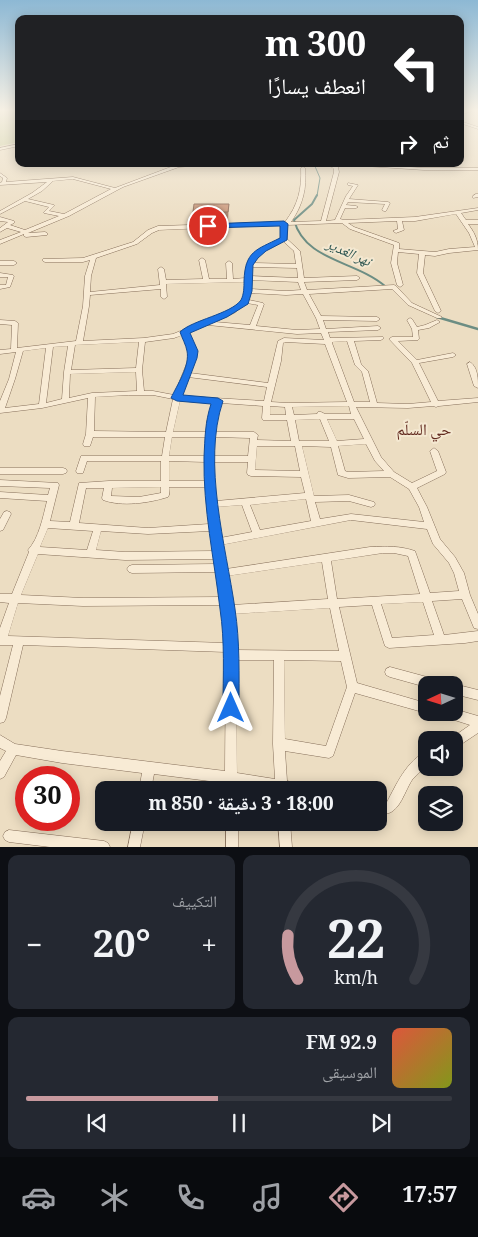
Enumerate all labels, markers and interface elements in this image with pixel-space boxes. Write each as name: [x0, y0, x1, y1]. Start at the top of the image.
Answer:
text: 300 m: [265, 19, 366, 78]
icon: left: [384, 35, 449, 100]
text: انعطف يسارًا: [268, 70, 366, 108]
text: ثم: [432, 128, 449, 160]
icon: right: [394, 130, 422, 158]
pin: [187, 205, 229, 247]
icon: arrive: [194, 212, 222, 240]
water label: نهر الغدير: [321, 233, 376, 275]
district label: حي السلّم: [397, 418, 451, 445]
north arrow: [418, 676, 462, 721]
map controls: [418, 676, 463, 831]
position arrow: [204, 681, 256, 733]
button: sound: [418, 731, 463, 776]
speed limit sign: 30: [15, 766, 80, 831]
button: layers: [418, 786, 463, 831]
text: 18:00 · 3 دقيقة · 850 m: [148, 790, 334, 822]
text: التكييف: [172, 890, 217, 917]
text: 22: [327, 902, 386, 991]
text: 20°: [93, 916, 151, 981]
text: −: [26, 925, 42, 973]
text: +: [201, 925, 217, 973]
text: km/h: [335, 965, 378, 995]
text: 92.9 FM: [306, 1029, 377, 1061]
text: الموسيقى: [322, 1061, 377, 1088]
icon: previous: [83, 1109, 111, 1137]
icon: pause: [225, 1109, 253, 1137]
icon: next: [367, 1109, 395, 1137]
text: 17:57: [402, 1178, 457, 1216]
icon: car: [21, 1180, 56, 1215]
icon: climate: [97, 1180, 132, 1215]
icon: phone: [173, 1180, 208, 1215]
icon: music: [250, 1180, 285, 1215]
icon: directions: [326, 1180, 361, 1215]

